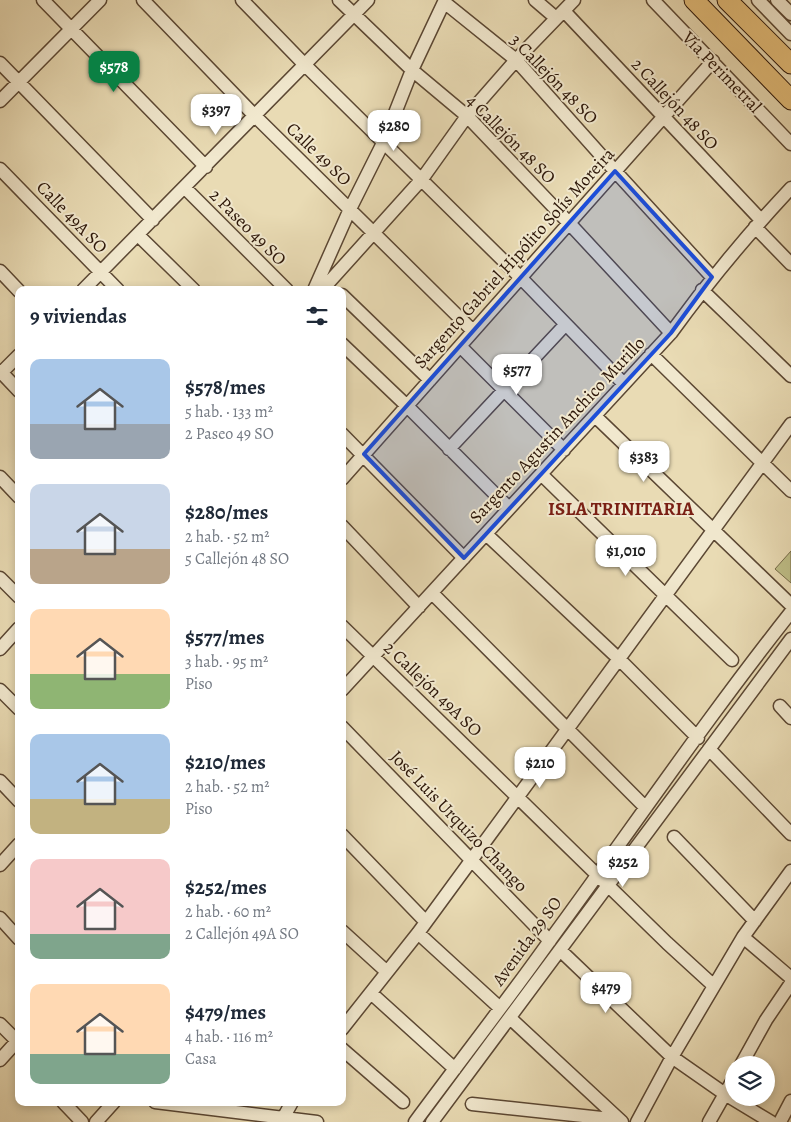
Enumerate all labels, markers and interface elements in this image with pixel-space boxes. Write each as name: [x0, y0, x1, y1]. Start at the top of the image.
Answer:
street label: Vía Perimetral: [676, 25, 767, 119]
street label: 3 Callejón 48 SO: [505, 29, 603, 129]
pin: $578: [84, 51, 144, 93]
street label: 2 Callejón 48 SO: [626, 53, 724, 155]
text: $578: [100, 56, 128, 78]
street label: 4 Callejón 48 SO: [461, 89, 561, 189]
pin: $397: [186, 94, 246, 136]
text: $397: [202, 99, 230, 121]
pin: $280: [364, 110, 424, 152]
text: $280: [379, 115, 409, 137]
street label: Calle 49 SO: [281, 117, 357, 191]
street label: Sargento Gabriel Hipólito Solís Moreira: [408, 142, 620, 374]
street label: Calle 49A SO: [31, 175, 113, 259]
street label: 2 Paseo 49 SO: [204, 183, 292, 271]
text: 9 viviendas: [30, 302, 127, 330]
icon: filters: [303, 302, 331, 330]
street label: Sargento Agustin Anchico Murillo: [464, 331, 650, 529]
pin: $577: [487, 354, 547, 396]
text: $577: [503, 359, 531, 381]
text: $578/mes: [185, 373, 266, 401]
icon: home: [70, 379, 130, 439]
text: 5 hab. · 133 m²: [185, 401, 273, 423]
text: 2 Paseo 49 SO: [185, 423, 274, 445]
pin: $383: [614, 440, 674, 483]
text: $383: [630, 446, 658, 468]
district label: ISLA TRINITARIA: [548, 496, 695, 522]
text: $280/mes: [185, 498, 268, 526]
icon: home: [70, 504, 130, 564]
text: 2 hab. · 52 m²: [185, 526, 270, 548]
pin: $1,010: [585, 534, 667, 577]
text: $1,010: [606, 540, 646, 562]
text: 5 Callejón 48 SO: [185, 548, 289, 570]
text: $577/mes: [185, 623, 264, 651]
icon: home: [70, 629, 130, 689]
street label: 2 Callejón 49A SO: [379, 636, 487, 742]
text: 3 hab. · 95 m²: [185, 651, 268, 673]
text: Piso: [185, 673, 213, 695]
street label: José Luis Urquizo Chango: [385, 745, 533, 897]
pin: $210: [510, 746, 570, 789]
text: $210/mes: [185, 748, 266, 776]
text: $210: [526, 752, 554, 774]
icon: home: [70, 754, 130, 814]
text: 2 hab. · 52 m²: [185, 776, 270, 798]
text: Piso: [185, 798, 213, 820]
pin: $252: [593, 846, 653, 888]
text: $252: [608, 851, 638, 873]
text: $252/mes: [185, 873, 267, 901]
icon: home: [70, 879, 130, 939]
street label: Avenida 29 SO: [486, 892, 568, 991]
text: 2 hab. · 60 m²: [185, 901, 271, 923]
text: 2 Callejón 49A SO: [185, 923, 299, 945]
pin: $479: [576, 972, 636, 1014]
text: $479: [591, 977, 621, 999]
text: $479/mes: [185, 998, 266, 1026]
icon: home: [70, 1004, 130, 1064]
text: 4 hab. · 116 m²: [185, 1026, 273, 1048]
text: Casa: [185, 1048, 216, 1070]
map controls: [725, 1056, 775, 1106]
button: layers: [725, 1056, 775, 1106]

